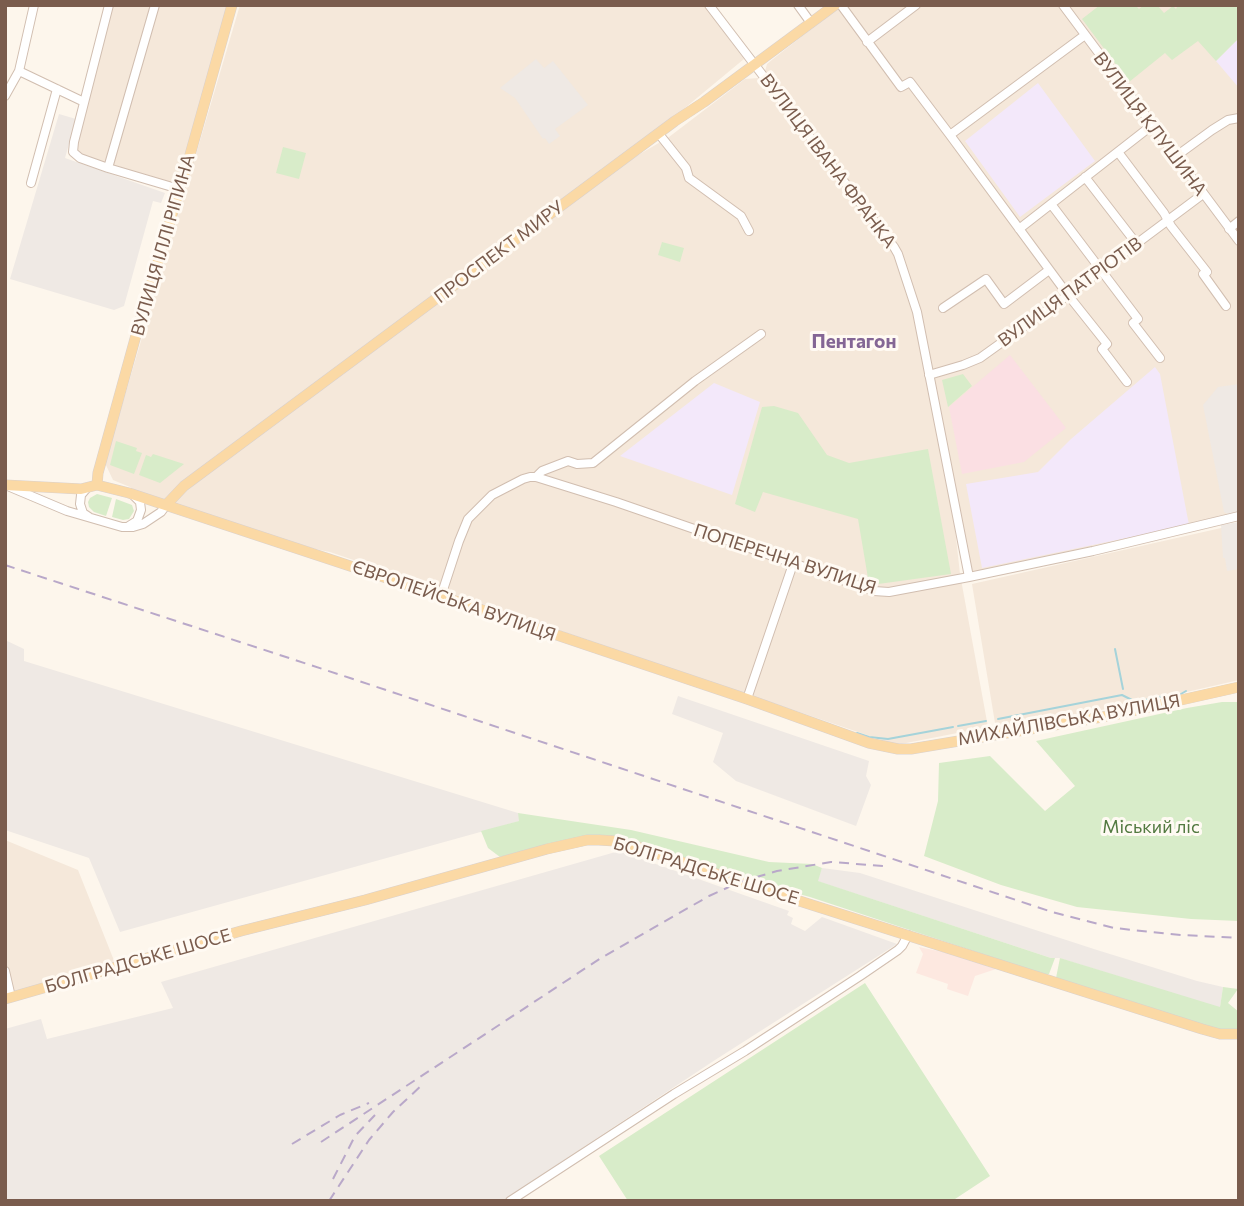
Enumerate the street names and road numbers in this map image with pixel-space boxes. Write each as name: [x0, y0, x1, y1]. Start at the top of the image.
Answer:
street label: ВУЛИЦЯ КЛУШИНА: [1089, 48, 1211, 200]
street label: ВУЛИЦЯ ІВАНА ФРАНКА: [755, 70, 901, 252]
street label: ВУЛИЦЯ ІЛЛІ РІПИНА: [127, 152, 199, 338]
street label: ПРОСПЕКТ МИРУ: [430, 196, 568, 308]
street label: ВУЛИЦЯ ПАТРІОТІВ: [994, 233, 1146, 351]
street label: ПОПЕРЕЧНА ВУЛИЦЯ: [691, 519, 879, 599]
street label: ЄВРОПЕЙСЬКА ВУЛИЦЯ: [349, 556, 559, 646]
street label: МИХАЙЛІВСЬКА ВУЛИЦЯ: [956, 690, 1182, 750]
street label: БОЛГРАДСЬКЕ ШОСЕ: [611, 833, 801, 909]
street label: БОЛГРАДСЬКЕ ШОСЕ: [42, 924, 234, 998]

